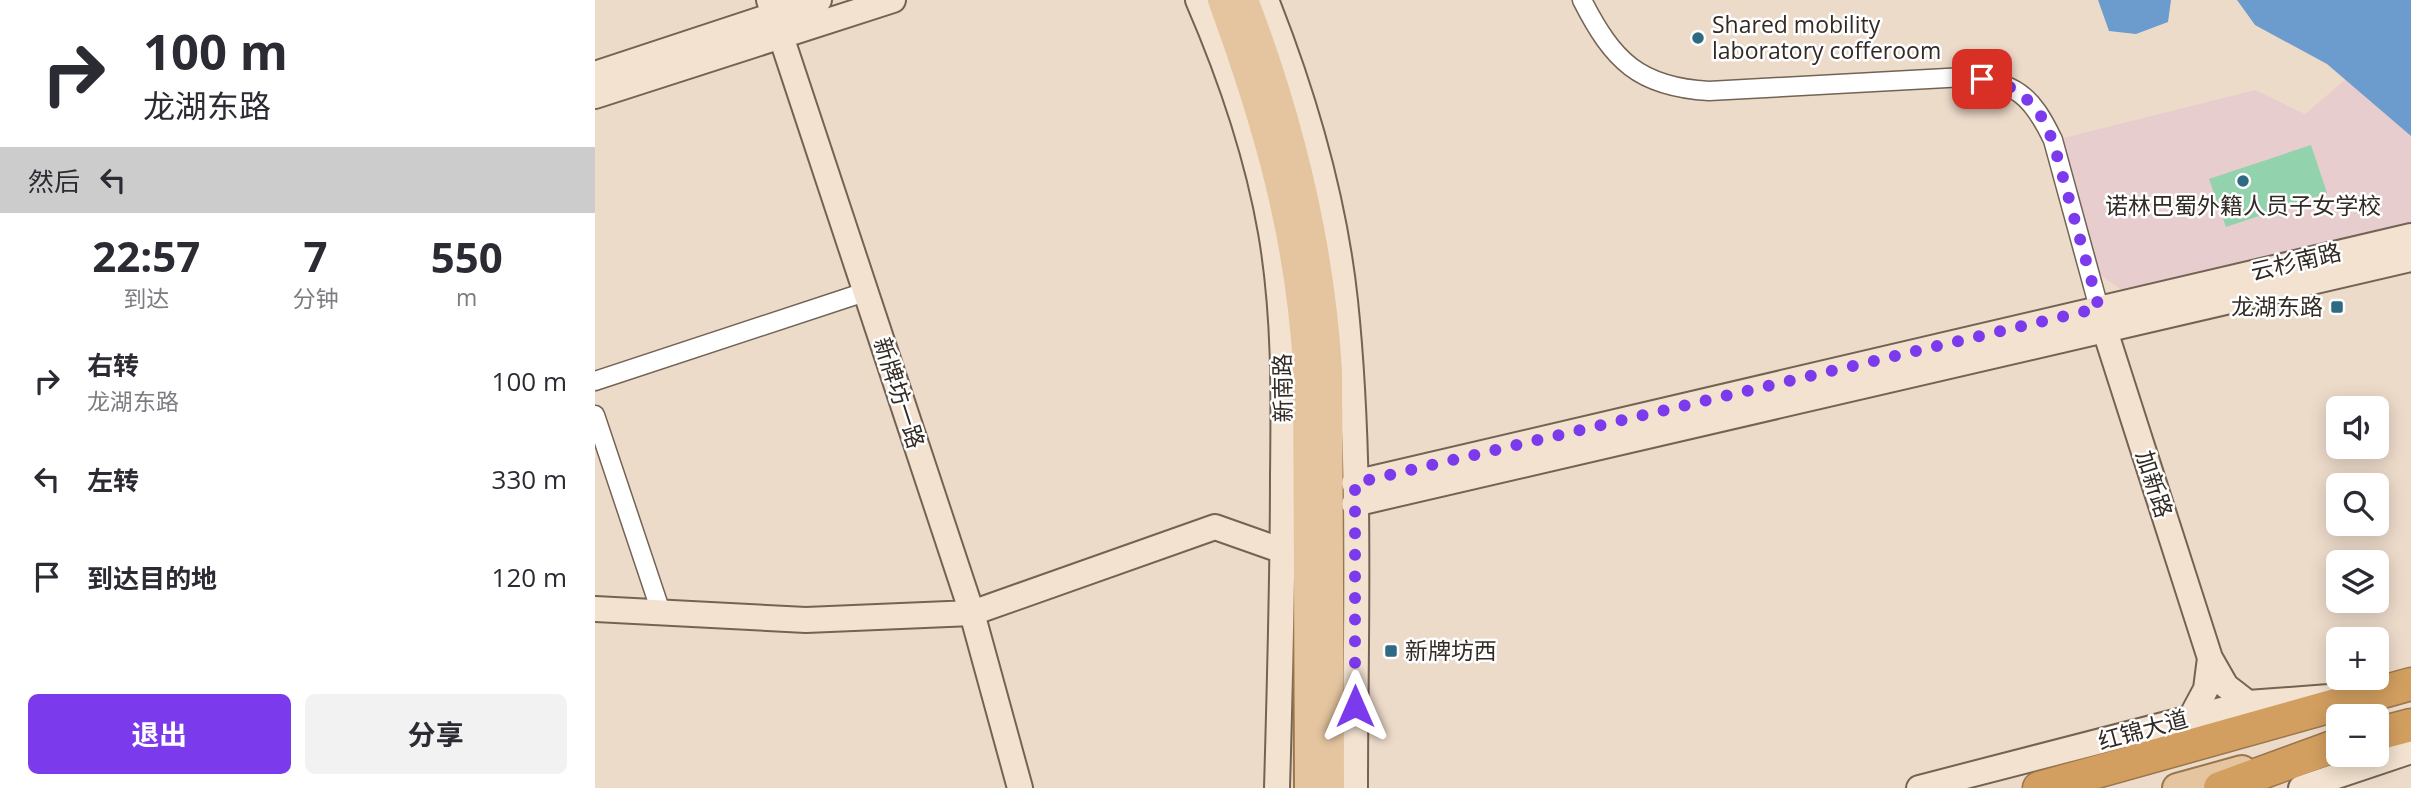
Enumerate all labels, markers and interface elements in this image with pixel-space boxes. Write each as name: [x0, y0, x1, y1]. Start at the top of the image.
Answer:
place label: Shared mobility laboratory cofferoom: [1712, 8, 1941, 66]
text: 100 m: [143, 18, 288, 84]
icon: right: [28, 28, 119, 119]
marker: Shared mobility laboratory cofferoom: [1690, 30, 1706, 46]
pin: [1952, 49, 2012, 109]
icon: arrive: [1963, 60, 2001, 98]
text: 龙湖东路: [143, 84, 271, 127]
icon: left: [94, 161, 132, 199]
text: 然后: [28, 163, 80, 199]
marker: 诺林巴蜀外籍人员子女学校: [2235, 173, 2251, 189]
place label: 诺林巴蜀外籍人员子女学校: [2105, 189, 2381, 221]
text: 22:57: [92, 227, 200, 284]
text: 7: [303, 227, 327, 284]
text: 550: [431, 228, 503, 285]
street label: 云杉南路: [2247, 235, 2344, 287]
text: m: [456, 281, 477, 313]
text: 到达: [123, 282, 169, 314]
text: 分钟: [292, 282, 338, 314]
place label: 龙湖东路: [2231, 290, 2323, 322]
marker: 龙湖东路: [2329, 299, 2345, 315]
street label: 新牌坊一路: [867, 333, 933, 452]
text: 右转: [87, 347, 139, 383]
street label: 新南路: [1265, 353, 1299, 423]
icon: right: [28, 362, 66, 400]
text: 100 m: [492, 363, 567, 399]
text: 龙湖东路: [87, 385, 179, 417]
map controls: [2326, 396, 2389, 767]
button: sound: [2326, 396, 2389, 459]
street label: 加新路: [2129, 446, 2181, 521]
icon: left: [28, 460, 66, 498]
text: 330 m: [492, 461, 567, 497]
text: 左转: [87, 462, 139, 498]
button: search: [2326, 473, 2389, 536]
button: layers: [2326, 550, 2389, 613]
icon: arrive: [28, 558, 66, 596]
text: 120 m: [492, 559, 567, 595]
text: 到达目的地: [87, 560, 217, 596]
button: +: [2326, 627, 2389, 690]
place label: 新牌坊西: [1405, 634, 1497, 666]
marker: 新牌坊西: [1383, 643, 1399, 659]
position arrow: [1318, 669, 1392, 743]
button: 退出: [28, 694, 291, 774]
button: 分享: [305, 694, 567, 774]
street label: 红锦大道: [2094, 702, 2191, 756]
button: −: [2326, 704, 2389, 767]

